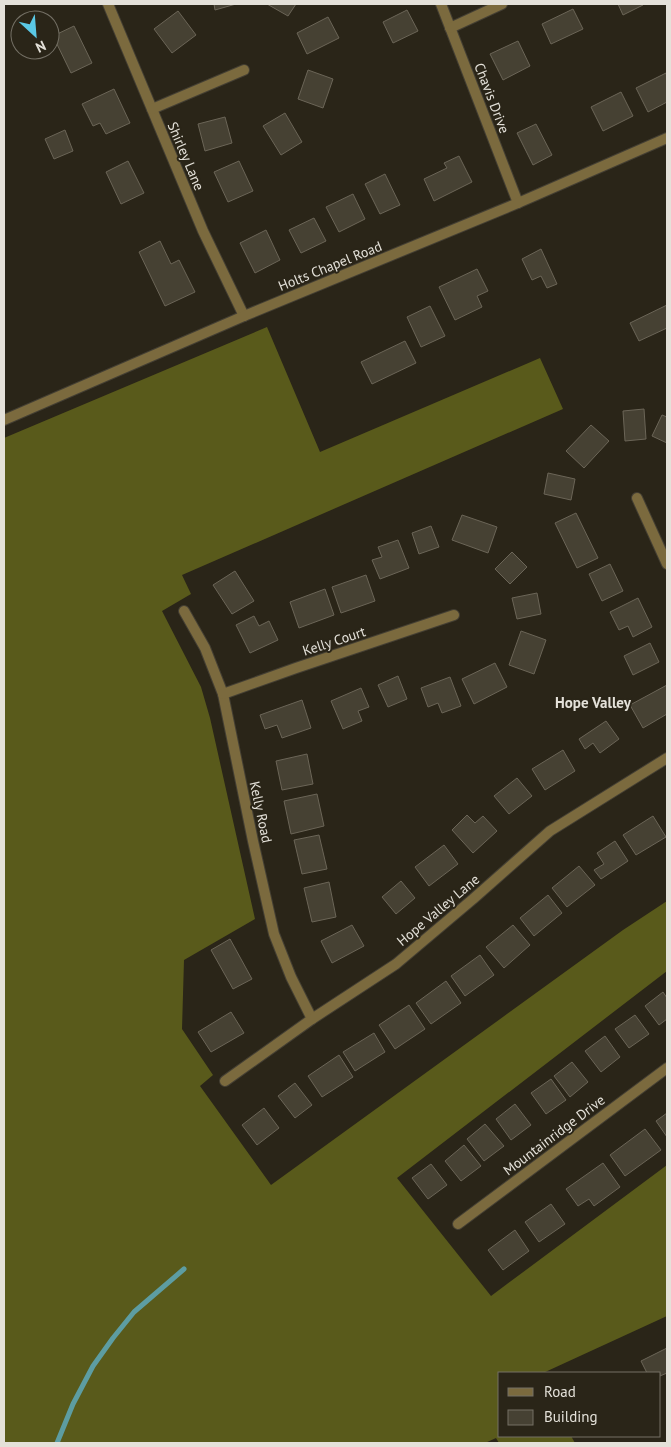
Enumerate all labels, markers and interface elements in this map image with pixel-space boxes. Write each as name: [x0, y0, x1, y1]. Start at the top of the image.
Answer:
north arrow: [10, 10, 60, 60]
text: N: [33, 37, 49, 57]
street label: Chavis Drive: [470, 60, 514, 136]
street label: Shirley Lane: [163, 119, 209, 193]
street label: Holts Chapel Road: [276, 237, 384, 295]
street label: Kelly Court: [300, 622, 368, 660]
district label: Hope Valley: [555, 693, 632, 712]
street label: Kelly Road: [246, 780, 276, 844]
street label: Hope Valley Lane: [393, 870, 483, 950]
street label: Mountainridge Drive: [500, 1091, 608, 1179]
legend: [498, 1372, 661, 1437]
text: Road: [544, 1382, 576, 1401]
text: Building: [544, 1407, 598, 1426]

